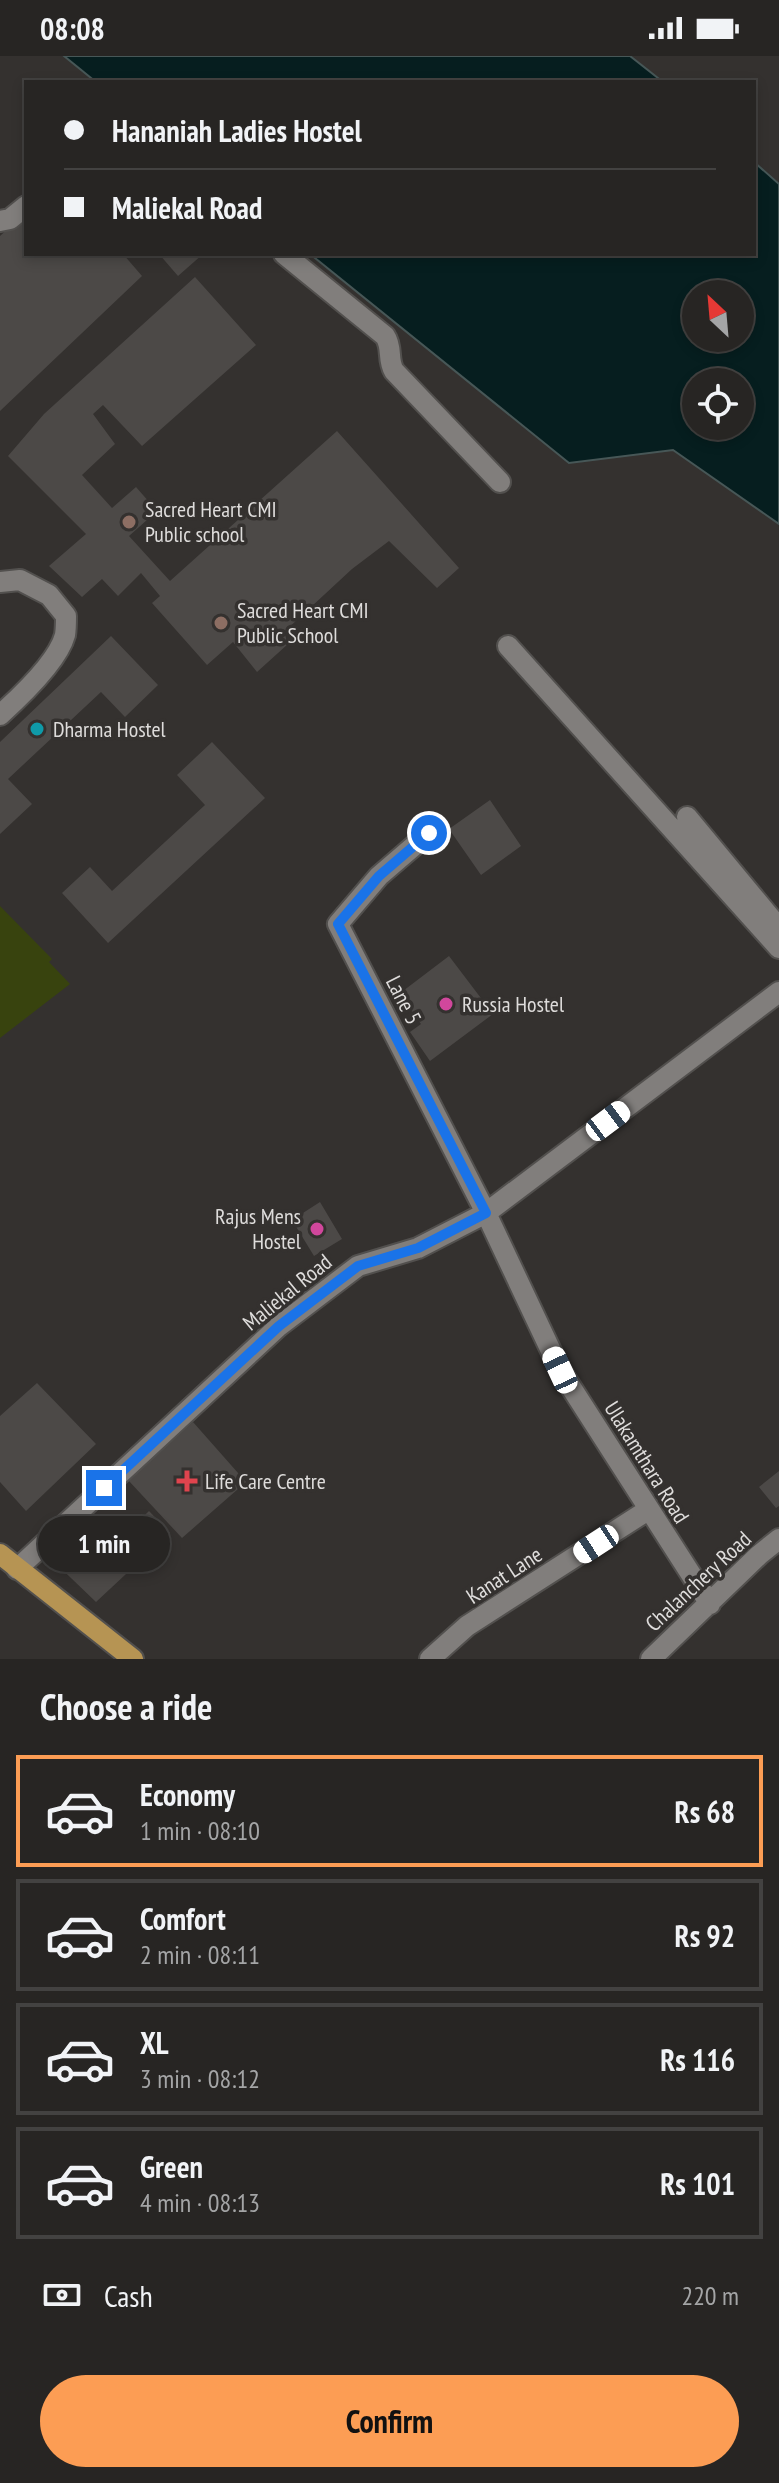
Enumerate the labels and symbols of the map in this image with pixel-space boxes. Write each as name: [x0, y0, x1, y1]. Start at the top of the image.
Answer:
north arrow: [682, 280, 754, 352]
place label: Sacred Heart CMI Public school: [145, 495, 277, 548]
marker: Sacred Heart CMI Public school: [120, 513, 138, 531]
place label: Sacred Heart CMI Public School: [237, 596, 369, 649]
marker: Sacred Heart CMI Public School: [212, 614, 230, 632]
place label: Dharma Hostel: [53, 715, 167, 743]
marker: Dharma Hostel: [28, 720, 46, 738]
route start: [411, 815, 447, 851]
street label: Lane 5: [380, 971, 428, 1029]
place label: Russia Hostel: [462, 990, 565, 1018]
marker: Russia Hostel: [437, 995, 455, 1013]
car: [582, 1097, 634, 1145]
place label: Rajus Mens Hostel: [215, 1202, 302, 1255]
marker: Rajus Mens Hostel: [308, 1220, 326, 1238]
street label: Maliekal Road: [237, 1248, 337, 1336]
car: [539, 1343, 581, 1397]
street label: Ulakamthara Road: [598, 1396, 696, 1528]
place label: Life Care Centre: [205, 1467, 326, 1495]
route end: [86, 1470, 122, 1506]
marker: Life Care Centre: [176, 1470, 198, 1492]
callout: 1 min: [38, 1516, 170, 1572]
car: [569, 1521, 623, 1567]
street label: Chalanchery Road: [639, 1525, 757, 1637]
street label: Kanat Lane: [461, 1540, 547, 1610]

